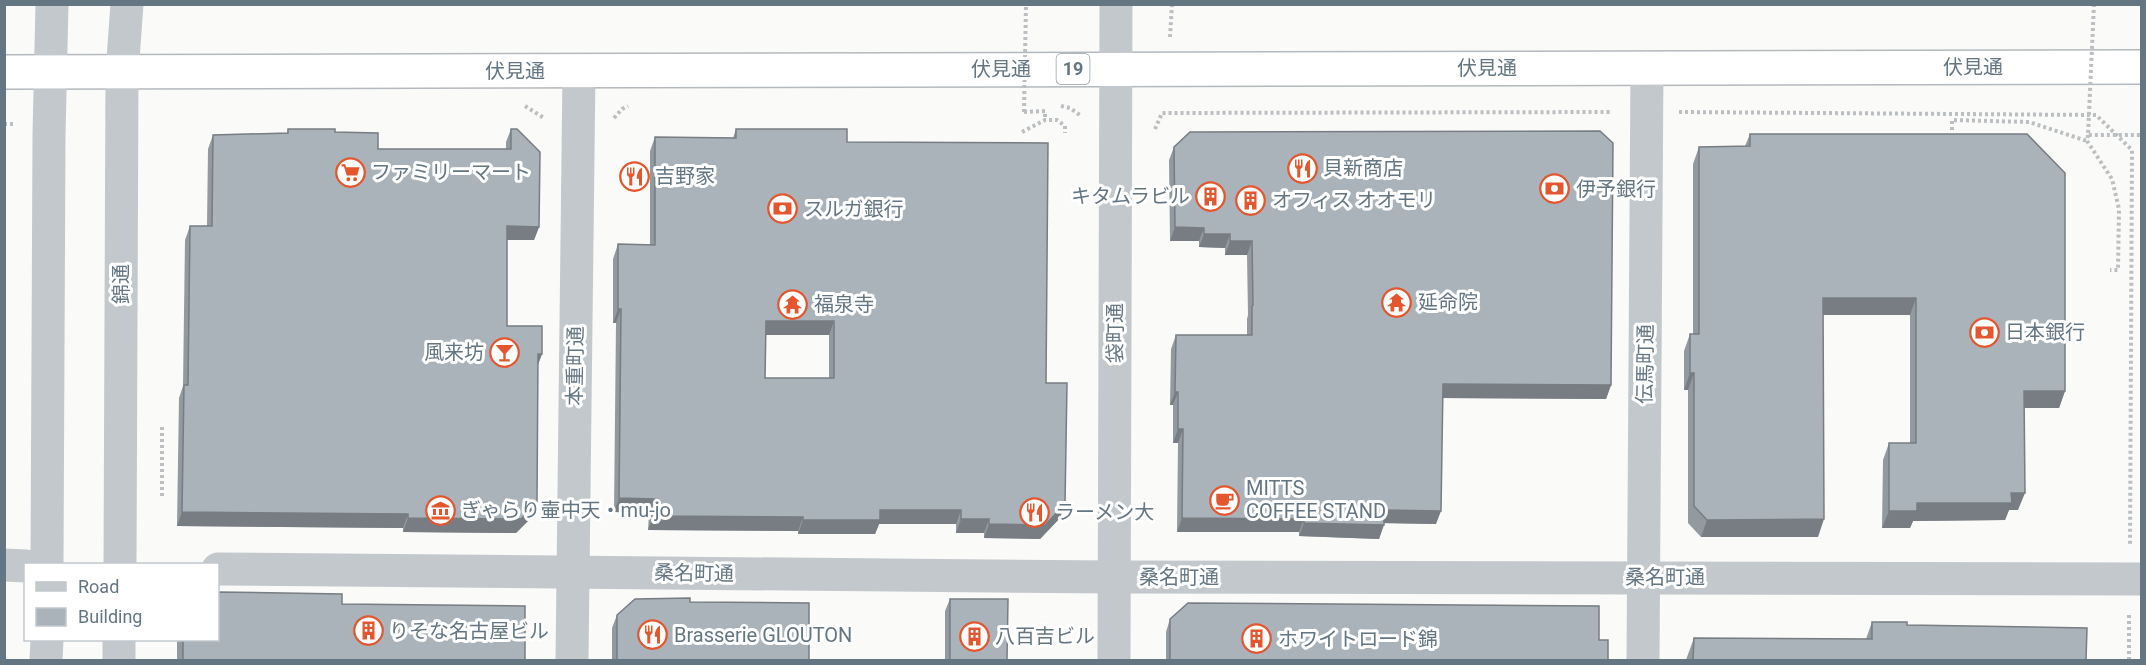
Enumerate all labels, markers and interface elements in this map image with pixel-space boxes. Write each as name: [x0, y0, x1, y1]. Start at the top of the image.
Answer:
road number: 19: [1056, 54, 1090, 84]
street label: 伏見通: [1943, 55, 2003, 79]
street label: 伏見通: [1457, 56, 1517, 80]
street label: 伏見通: [971, 57, 1031, 81]
street label: 伏見通: [485, 59, 545, 83]
restaurant icon: 貝新商店: [1286, 152, 1318, 184]
supermarket icon: ファミリーマート: [334, 156, 366, 188]
place label: 貝新商店: [1323, 156, 1403, 180]
place label: ファミリーマート: [371, 160, 531, 184]
restaurant icon: 吉野家: [618, 160, 650, 192]
place label: 吉野家: [655, 164, 715, 188]
bank icon: 伊予銀行: [1539, 173, 1571, 205]
place label: 伊予銀行: [1576, 177, 1656, 201]
building icon: キタムラビル: [1195, 180, 1227, 212]
place label: キタムラビル: [1071, 184, 1190, 208]
building icon: オフィス オオモリ: [1235, 184, 1267, 216]
place label: オフィス オオモリ: [1272, 188, 1437, 212]
bank icon: スルガ銀行: [767, 193, 799, 225]
place label: スルガ銀行: [804, 197, 903, 221]
street label: 錦通: [109, 264, 133, 304]
temple icon: 延命院: [1381, 286, 1413, 318]
temple icon: 福泉寺: [777, 288, 809, 320]
place label: 延命院: [1418, 290, 1478, 314]
place label: 福泉寺: [814, 292, 874, 316]
street label: 袋町通: [1103, 303, 1127, 363]
bank icon: 日本銀行: [1968, 316, 2000, 348]
place label: 日本銀行: [2005, 320, 2085, 344]
street label: 伝馬町通: [1632, 324, 1658, 404]
street label: 本重町通: [562, 326, 588, 406]
bar icon: 風来坊: [489, 336, 521, 368]
place label: 風来坊: [424, 340, 484, 364]
place label: MITTS COFFEE STAND: [1246, 476, 1386, 523]
cafe icon: MITTS COFFEE STAND: [1209, 484, 1241, 516]
museum icon: ぎゃらり壷中天・mu-jo: [424, 494, 456, 526]
restaurant icon: ラーメン大: [1018, 496, 1050, 528]
place label: ぎゃらり壷中天・mu-jo: [461, 498, 671, 522]
place label: ラーメン大: [1055, 500, 1154, 524]
street label: 桑名町通: [654, 560, 734, 586]
legend: [24, 563, 219, 641]
street label: 桑名町通: [1139, 565, 1219, 589]
street label: 桑名町通: [1625, 565, 1705, 589]
text: Road: [78, 576, 119, 597]
text: Building: [78, 606, 142, 627]
building icon: りそな名古屋ビル: [352, 615, 384, 647]
place label: りそな名古屋ビル: [389, 619, 549, 643]
restaurant icon: Brasserie GLOUTON: [637, 619, 669, 651]
building icon: 八百吉ビル: [958, 620, 990, 652]
place label: Brasserie GLOUTON: [674, 623, 852, 647]
building icon: ホワイトロード錦: [1241, 623, 1273, 655]
place label: 八百吉ビル: [995, 624, 1095, 648]
place label: ホワイトロード錦: [1278, 627, 1438, 651]

